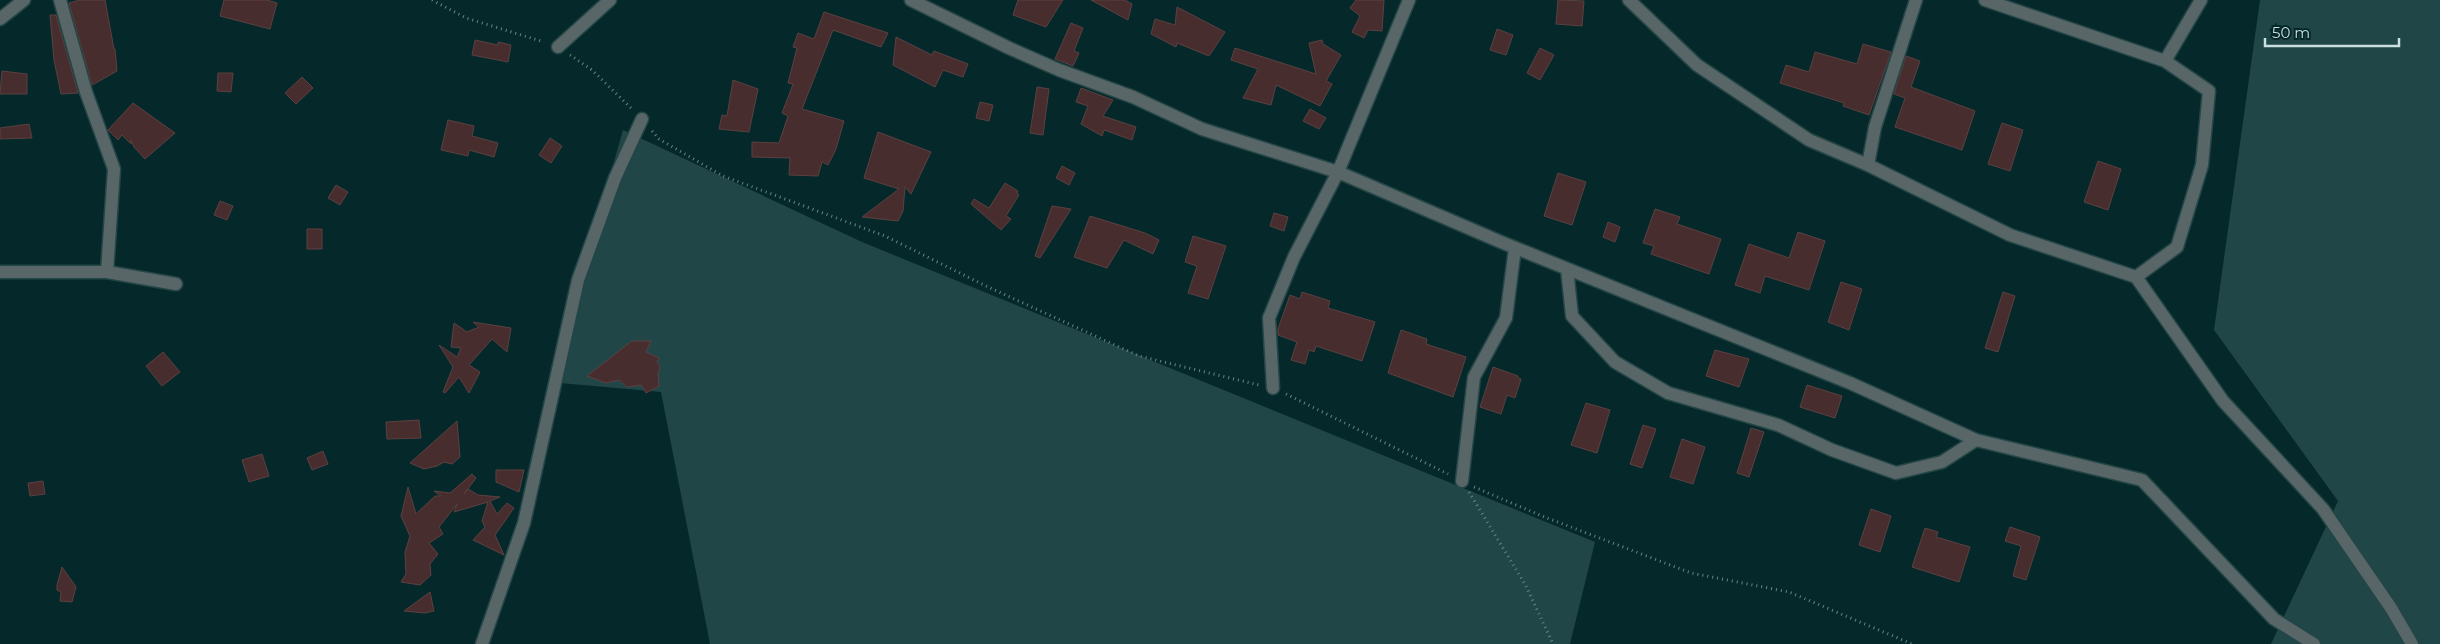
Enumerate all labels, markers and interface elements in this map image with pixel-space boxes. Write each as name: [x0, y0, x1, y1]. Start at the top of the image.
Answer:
scale bar: [2265, 15, 2399, 47]
text: 50 m: [2272, 23, 2310, 42]

